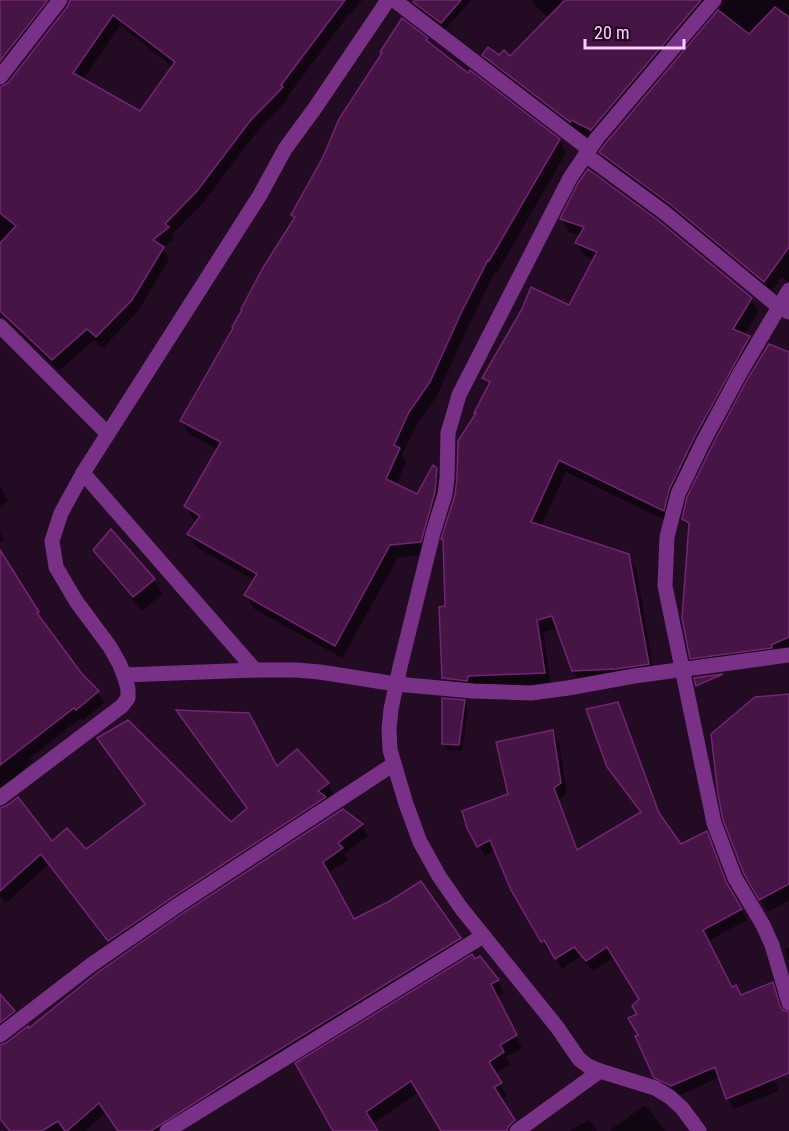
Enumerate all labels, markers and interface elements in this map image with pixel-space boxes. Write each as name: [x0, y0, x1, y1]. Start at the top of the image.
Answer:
scale bar: [585, 12, 684, 50]
text: 20 m: [594, 22, 629, 43]

